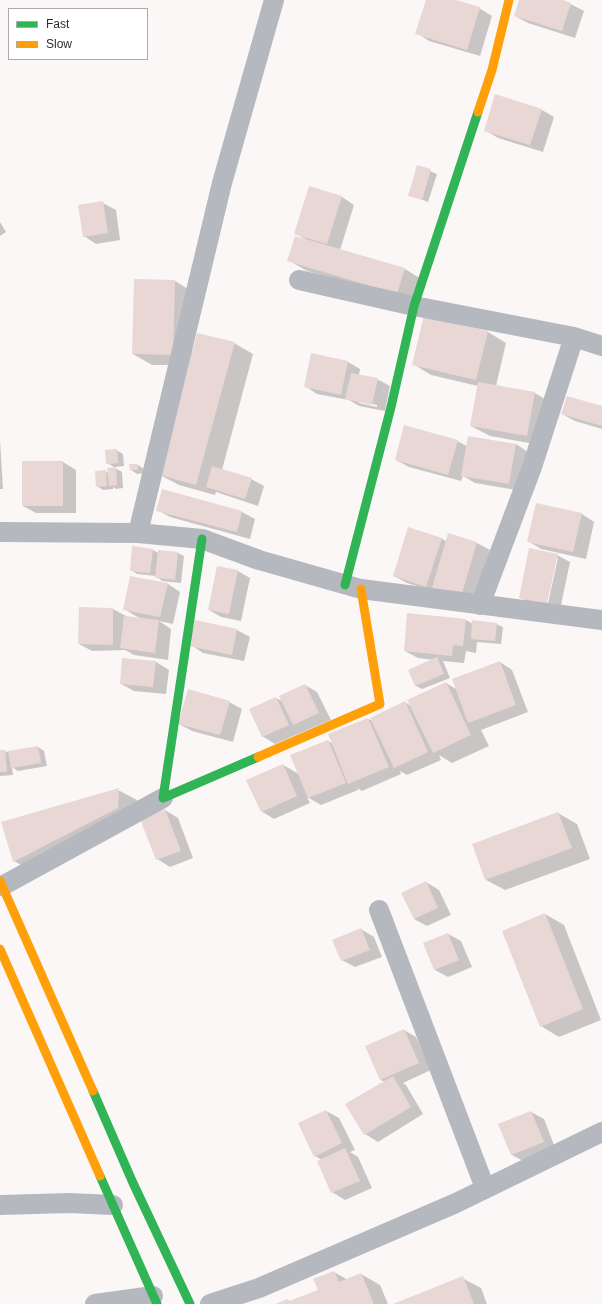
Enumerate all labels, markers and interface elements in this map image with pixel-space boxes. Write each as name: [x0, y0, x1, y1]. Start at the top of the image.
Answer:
legend: [8, 8, 148, 60]
text: Fast: [46, 17, 69, 31]
text: Slow: [46, 37, 72, 51]

